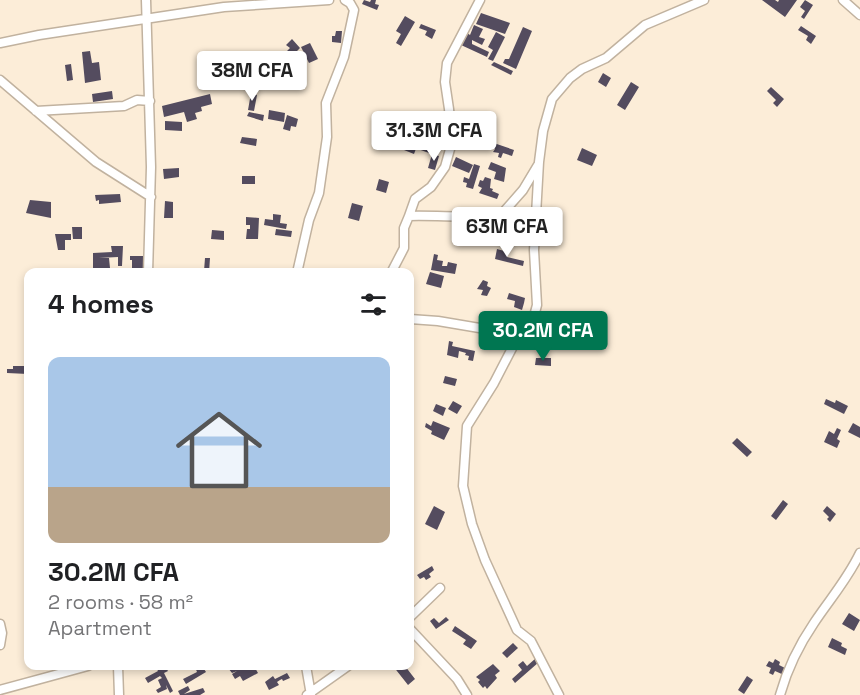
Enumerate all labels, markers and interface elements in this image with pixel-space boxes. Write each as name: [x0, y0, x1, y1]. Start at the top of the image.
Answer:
pin: 38M CFA: [197, 51, 307, 102]
text: 38M CFA: [211, 57, 293, 83]
pin: 31.3M CFA: [365, 111, 503, 162]
text: 31.3M CFA: [385, 117, 483, 143]
pin: 63M CFA: [452, 207, 562, 258]
text: 63M CFA: [466, 213, 548, 239]
text: 4 homes: [48, 287, 154, 321]
icon: filters: [357, 288, 390, 321]
pin: 30.2M CFA: [474, 311, 612, 362]
text: 30.2M CFA: [493, 317, 593, 343]
icon: home: [165, 396, 273, 504]
text: 30.2M CFA: [48, 555, 179, 589]
text: 2 rooms · 58 m²: [48, 589, 193, 615]
text: Apartment: [48, 615, 152, 641]

